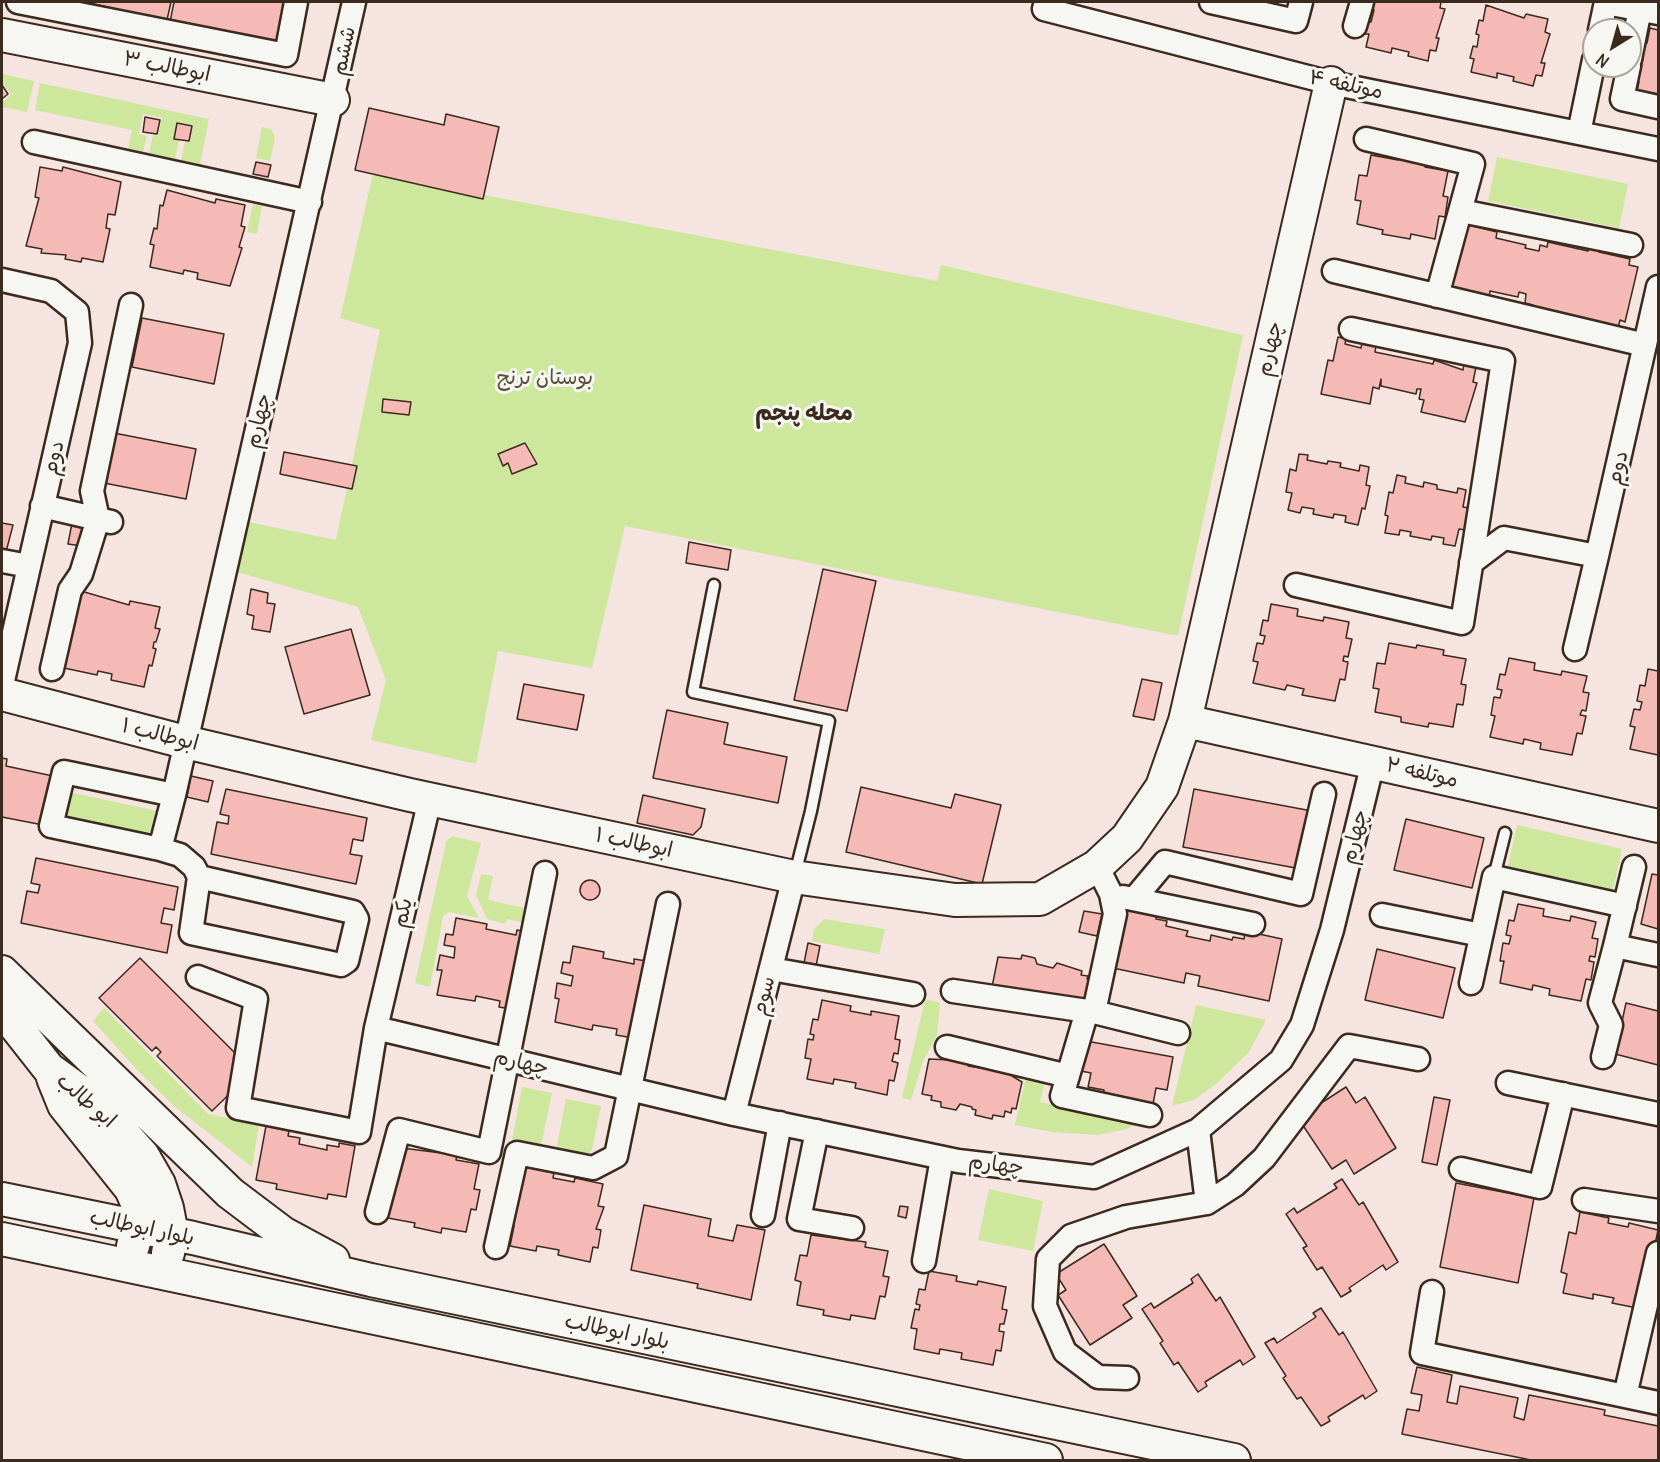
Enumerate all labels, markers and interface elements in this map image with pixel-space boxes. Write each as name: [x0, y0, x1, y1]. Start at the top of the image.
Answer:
north arrow: [1582, 18, 1642, 78]
street label: ششم: [327, 24, 361, 78]
street label: ابوطالب ۳: [121, 46, 213, 88]
text: N: [1592, 49, 1613, 72]
street label: موتلفه ۴: [1307, 65, 1385, 105]
street label: چهارم: [1251, 319, 1289, 379]
park label: بوستان ترنج: [497, 365, 593, 391]
street label: چهارم: [240, 391, 278, 451]
district label: محله پنجم: [755, 401, 853, 427]
street label: دوم: [38, 439, 70, 477]
street label: دوم: [1602, 449, 1634, 487]
street label: ابوطالب ۱: [119, 713, 201, 757]
street label: موتلفه ۲: [1383, 752, 1461, 794]
street label: چهارم: [1336, 807, 1374, 867]
street label: ابوطالب ۱: [593, 823, 675, 863]
street label: یکم: [387, 896, 419, 930]
street label: سوم: [747, 974, 781, 1018]
street label: چهارم: [491, 1044, 551, 1082]
street label: ابو طالب: [51, 1068, 121, 1134]
street label: چهارم: [967, 1149, 1025, 1181]
street label: بلوار ابوطالب: [87, 1205, 197, 1251]
street label: بلوار ابوطالب: [562, 1309, 672, 1355]

